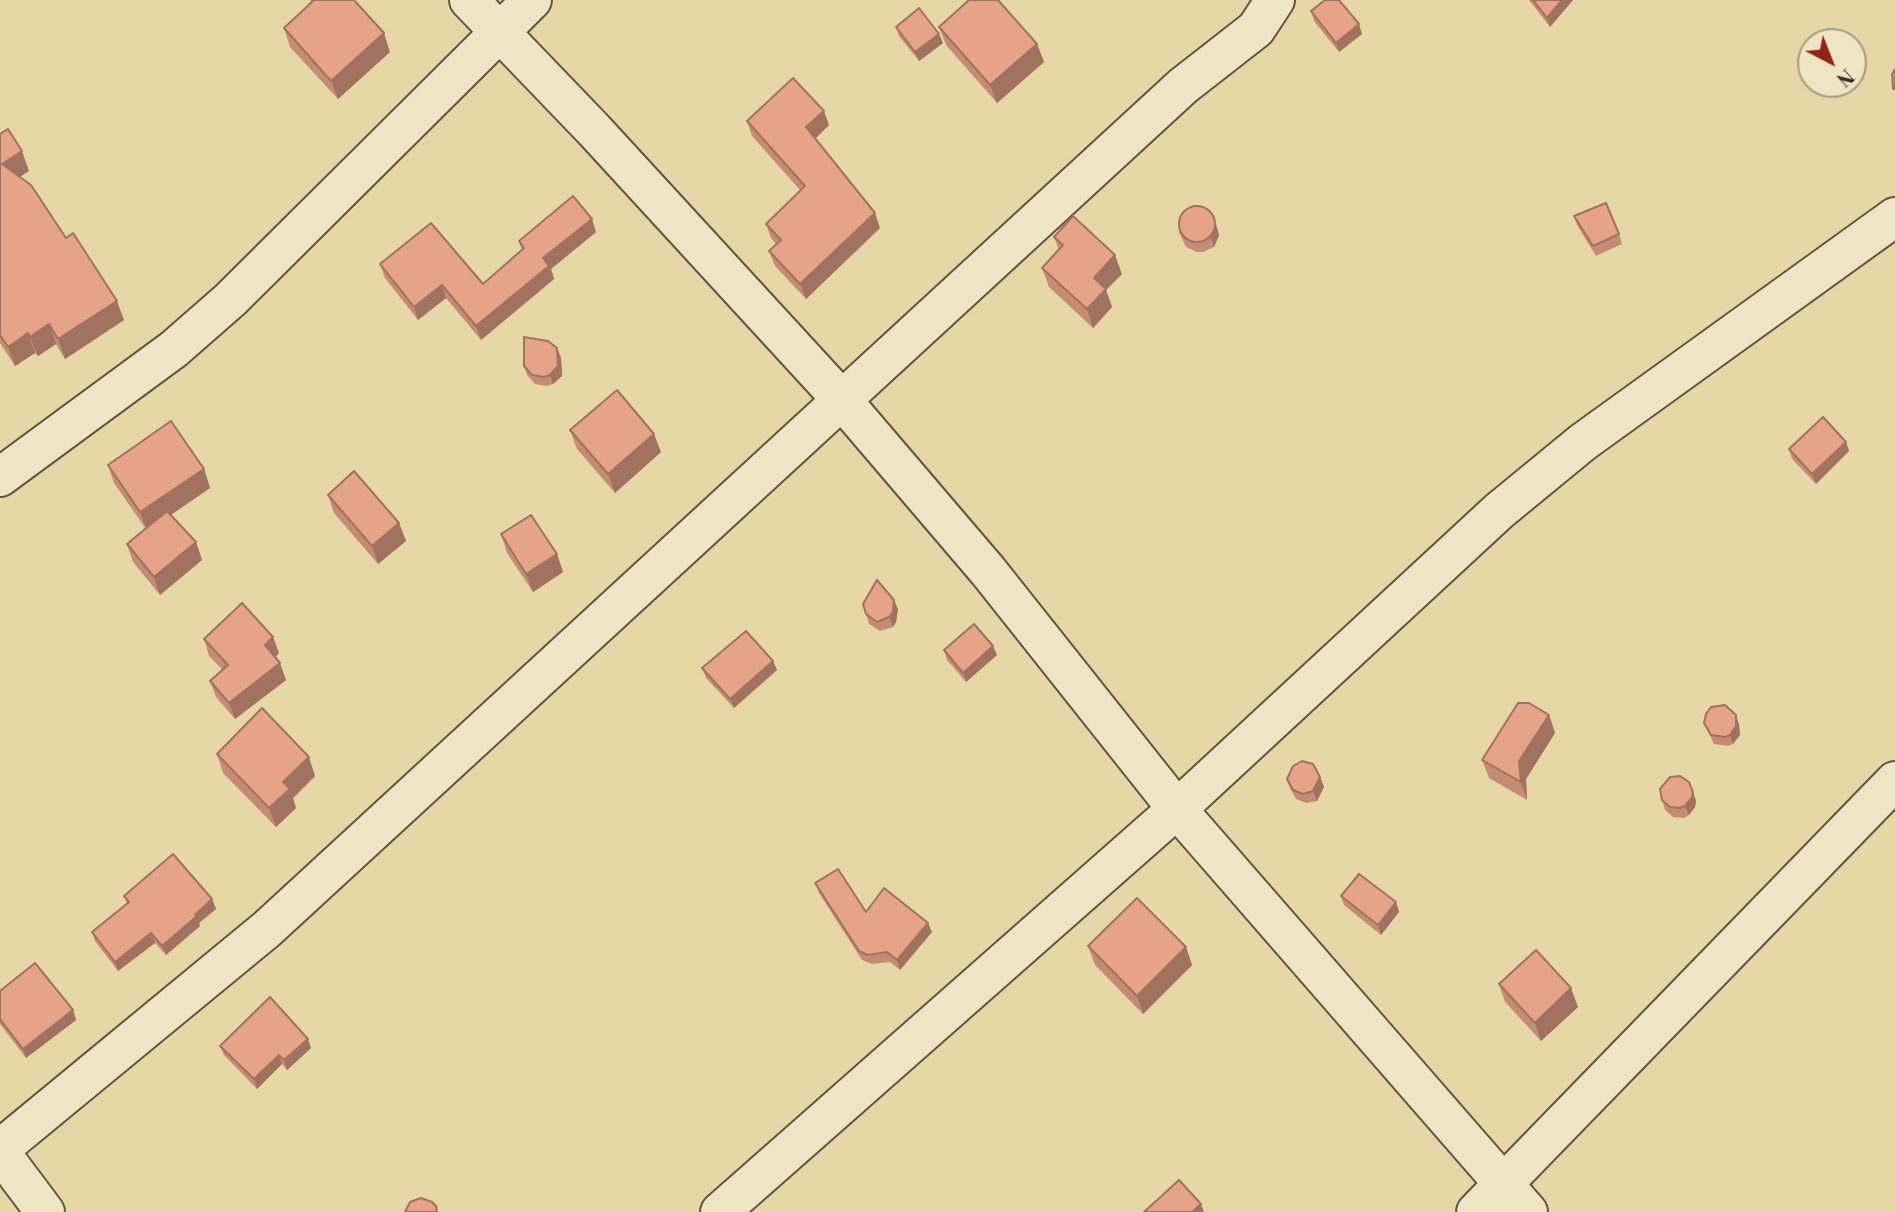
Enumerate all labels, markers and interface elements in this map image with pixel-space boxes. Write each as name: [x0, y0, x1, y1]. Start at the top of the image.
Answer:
north arrow: [1797, 28, 1867, 98]
text: N: [1831, 63, 1858, 91]

